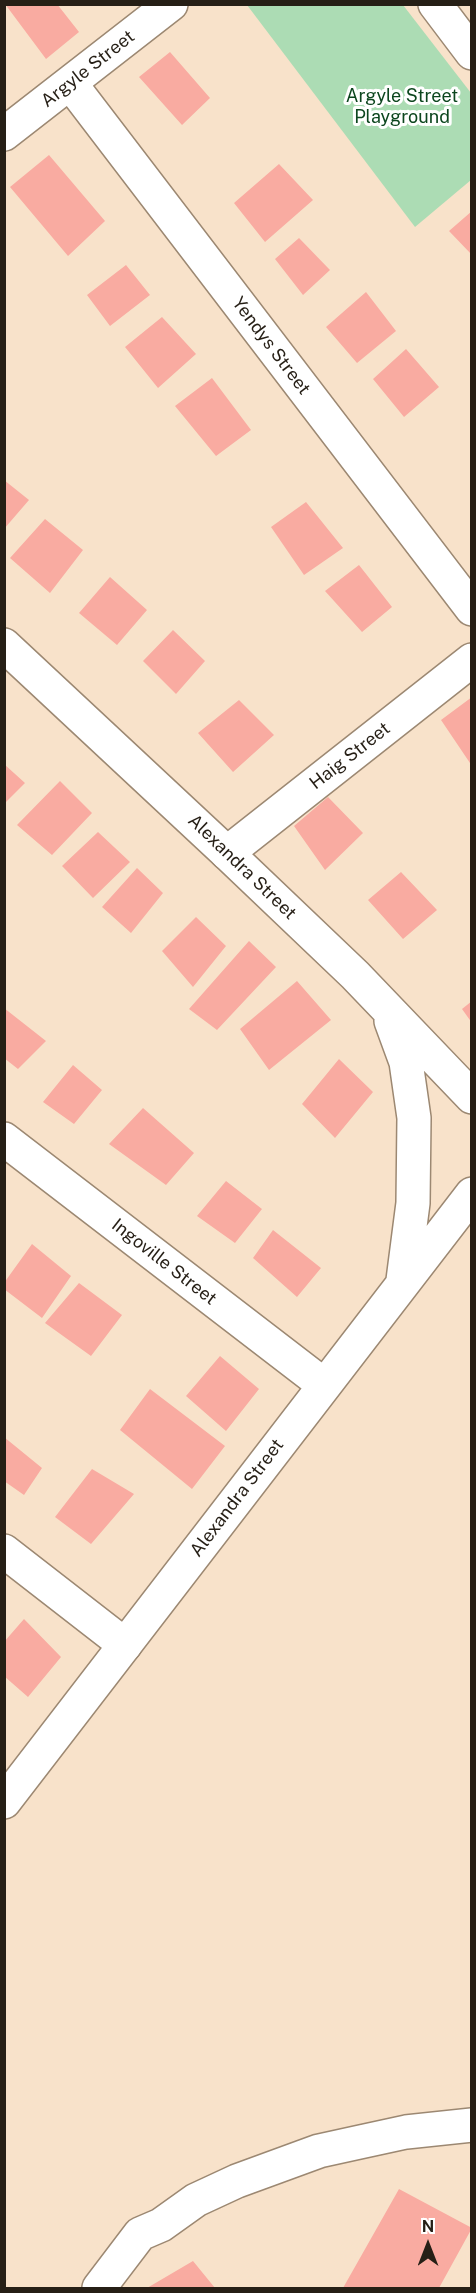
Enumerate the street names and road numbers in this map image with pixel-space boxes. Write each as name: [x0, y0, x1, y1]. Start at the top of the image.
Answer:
street label: Argyle Street: [37, 26, 139, 112]
street label: Yendys Street: [227, 293, 315, 399]
street label: Haig Street: [305, 718, 395, 794]
street label: Alexandra Street: [183, 810, 301, 924]
street label: Ingoville Street: [107, 1214, 221, 1310]
street label: Alexandra Street: [186, 1435, 288, 1561]

